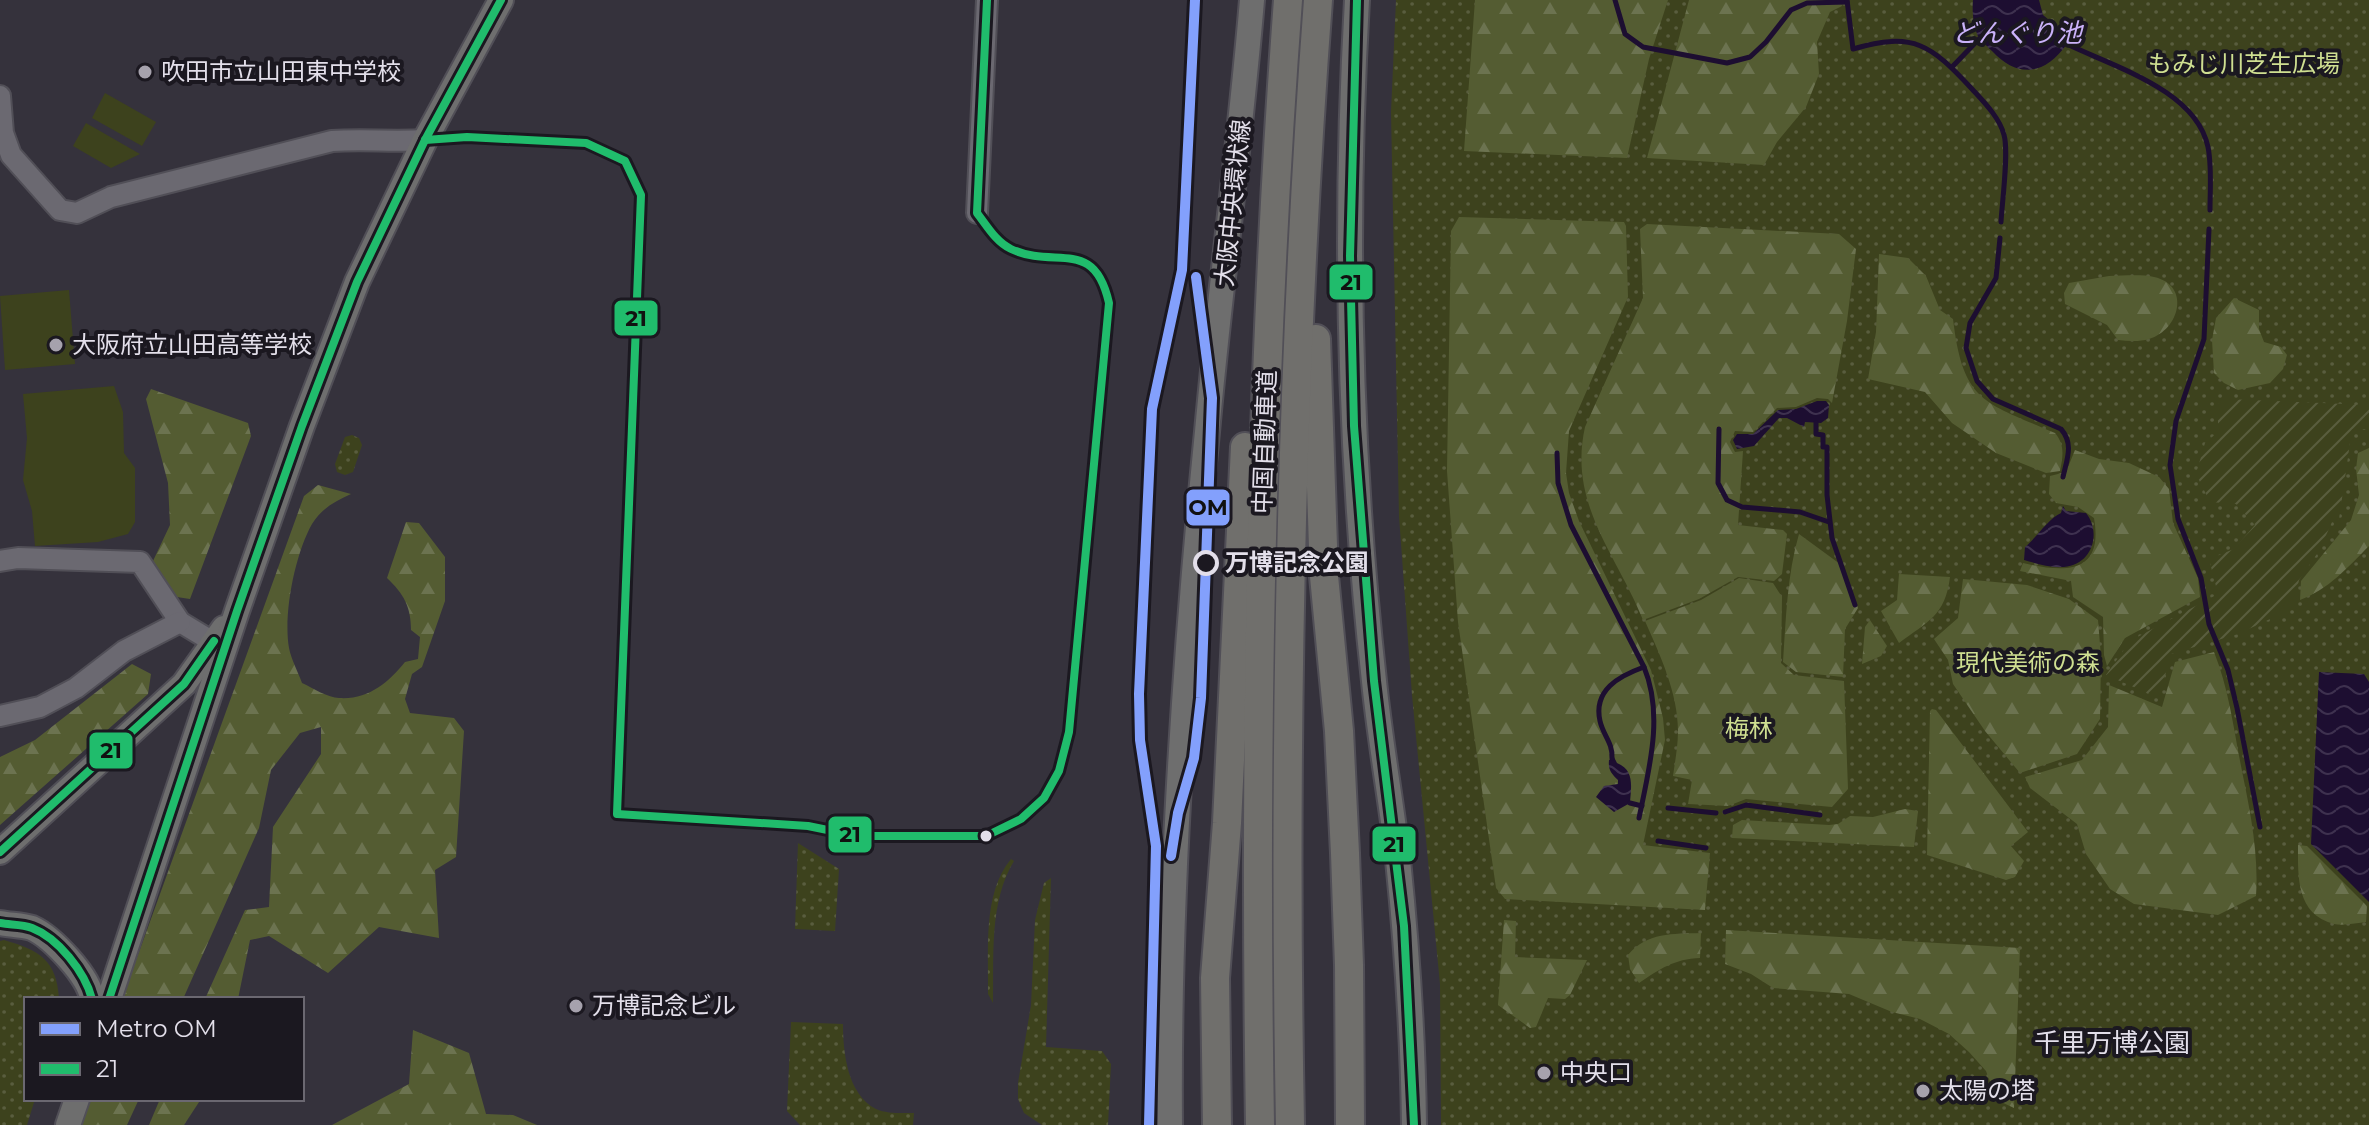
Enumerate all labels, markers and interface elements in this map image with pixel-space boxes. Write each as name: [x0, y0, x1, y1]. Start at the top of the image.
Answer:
water label: どんぐり池: [1952, 17, 2085, 49]
park label: もみじ川芝生広場: [2148, 49, 2340, 78]
place label: 吹田市立山田東中学校: [161, 57, 401, 86]
marker: 吹田市立山田東中学校: [136, 63, 154, 81]
street label: 大阪中央環状線: [1209, 118, 1256, 288]
line badge: 21: [1328, 263, 1374, 301]
text: 21: [1340, 269, 1362, 296]
line badge: 21: [613, 299, 659, 337]
text: 21: [625, 305, 647, 332]
place label: 大阪府立山田高等学校: [72, 330, 312, 359]
marker: 大阪府立山田高等学校: [47, 336, 65, 354]
street label: 中国自動車道: [1247, 370, 1282, 514]
line badge: OM: [1185, 488, 1231, 527]
text: OM: [1188, 494, 1228, 521]
place label: 万博記念公園: [1225, 548, 1369, 577]
marker: 万博記念公園: [1194, 551, 1218, 575]
park label: 現代美術の森: [1956, 648, 2100, 677]
park label: 梅林: [1725, 714, 1773, 743]
line badge: 21: [88, 731, 134, 770]
text: 21: [100, 737, 122, 764]
line badge: 21: [827, 815, 873, 854]
text: 21: [839, 821, 861, 848]
line badge: 21: [1371, 825, 1417, 863]
unlabelled marker: [978, 828, 994, 844]
text: 21: [1383, 831, 1405, 858]
place label: 万博記念ビル: [592, 991, 736, 1020]
legend: [24, 997, 304, 1101]
marker: 万博記念ビル: [567, 997, 585, 1015]
text: Metro OM: [96, 1014, 217, 1043]
district label: 千里万博公園: [2034, 1027, 2190, 1059]
text: 21: [96, 1054, 118, 1083]
place label: 中央口: [1560, 1058, 1632, 1087]
marker: 中央口: [1535, 1064, 1553, 1082]
place label: 太陽の塔: [1939, 1076, 2035, 1105]
marker: 太陽の塔: [1914, 1082, 1932, 1100]

